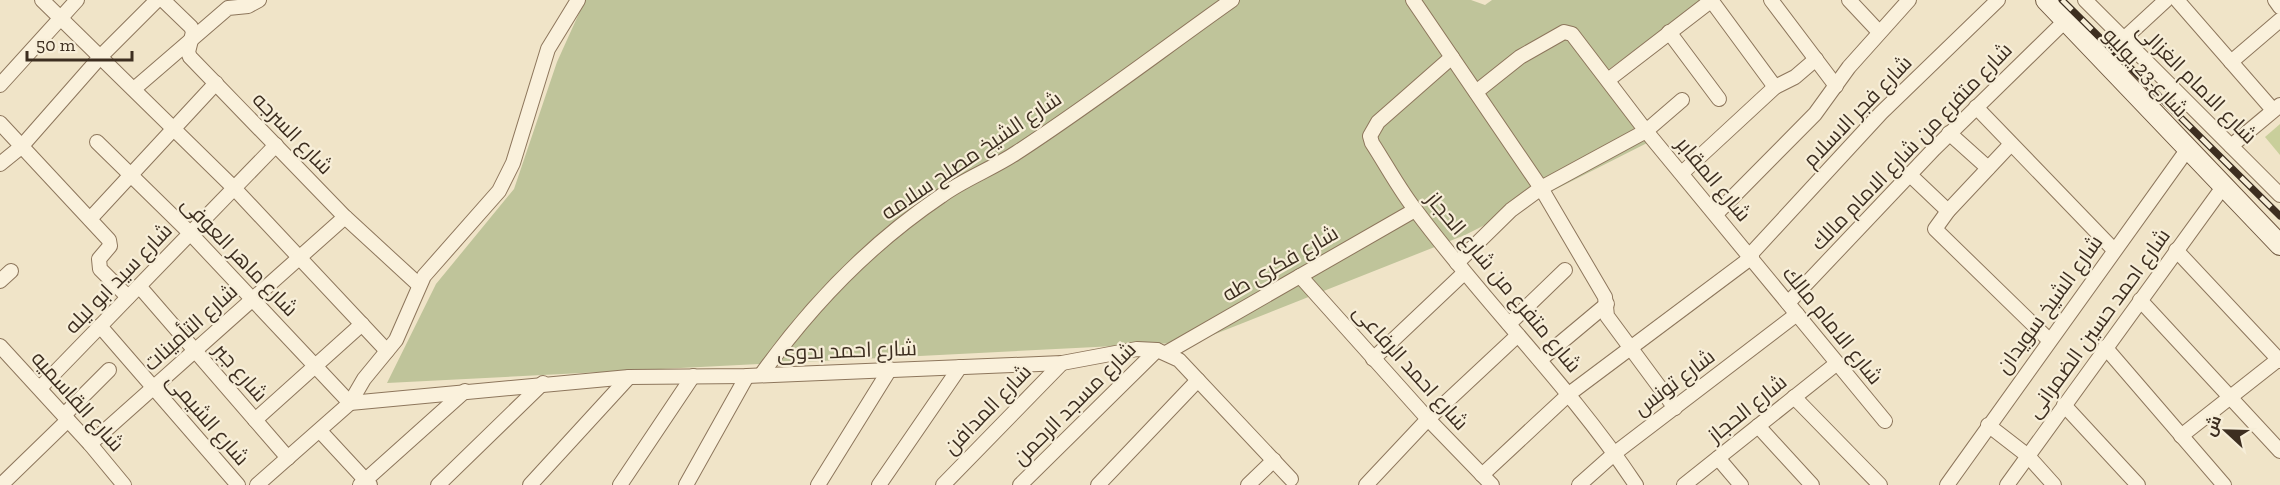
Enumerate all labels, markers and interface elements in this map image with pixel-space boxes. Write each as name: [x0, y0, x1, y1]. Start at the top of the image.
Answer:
street label: شارع الامام الغزالى: [2130, 17, 2263, 150]
street label: شارع 23 يوليو: [2097, 22, 2194, 123]
scale bar: [27, 24, 132, 62]
text: 50 m: [36, 34, 76, 56]
street label: شارع متفرع من شارع الامام مالك: [1805, 37, 2018, 256]
street label: شارع فجر الاسلام: [1797, 50, 1918, 173]
street label: شارع الشيخ مصلح سلامه: [876, 85, 1067, 226]
street label: شارع السرجه: [246, 87, 338, 181]
street label: شارع المقابر: [1669, 131, 1757, 228]
street label: شارع متفرع من شارع الحجاز: [1419, 186, 1587, 379]
street label: شارع ماهر العوفى: [175, 191, 304, 323]
street label: شارع سيد ابو ليله: [59, 218, 178, 340]
street label: شارع فكرى طه: [1218, 220, 1343, 308]
street label: شارع احمد حسين الضمرانى: [2021, 223, 2177, 424]
street label: شارع الشيخ سويدان: [1990, 230, 2109, 379]
street label: شارع الامام مالك: [1776, 261, 1888, 390]
street label: شارع التأمينات: [138, 278, 243, 377]
street label: شارع احمد الرفاعى: [1346, 299, 1474, 436]
street label: شارع احمد بدوى: [777, 335, 917, 367]
street label: شارع مسجد الرحمن: [1007, 336, 1142, 471]
street label: شارع جبر: [207, 337, 273, 408]
street label: شارع تونس: [1629, 343, 1721, 422]
street label: شارع القاسميه: [25, 346, 130, 458]
street label: شارع المدافن: [938, 359, 1037, 461]
street label: شارع الشيمى: [160, 368, 255, 471]
street label: شارع الحجاز: [1702, 369, 1793, 449]
north arrow: [2196, 401, 2256, 461]
text: ش: [2200, 412, 2225, 439]

